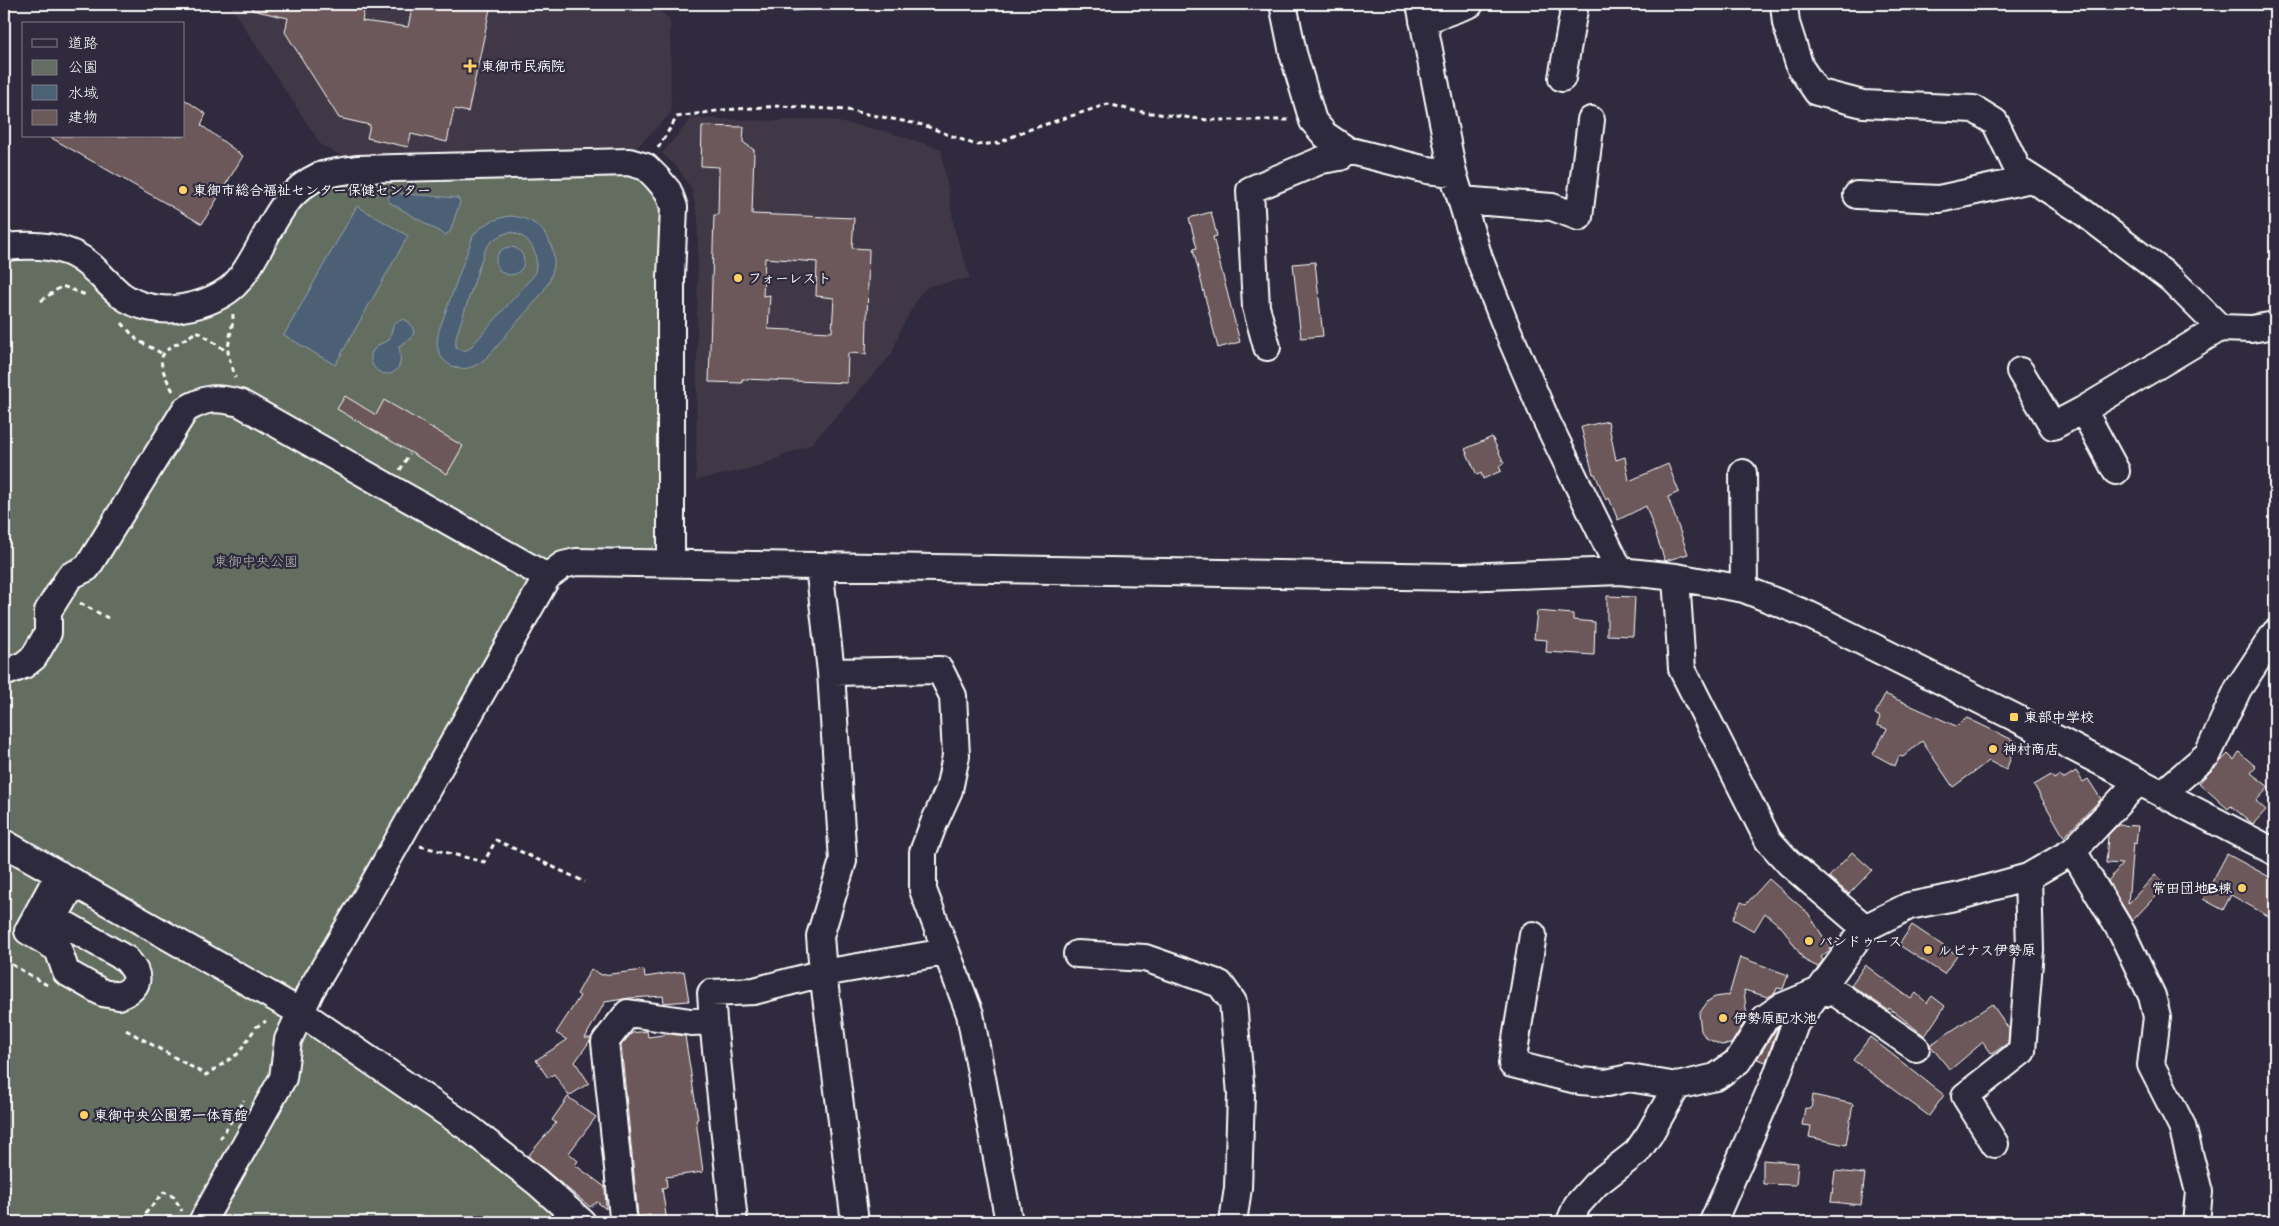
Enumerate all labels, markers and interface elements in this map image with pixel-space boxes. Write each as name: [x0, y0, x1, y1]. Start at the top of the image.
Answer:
legend: [22, 22, 185, 138]
text: 道路: [68, 33, 98, 54]
text: 公園: [68, 57, 98, 78]
place label: 東御市民病院: [481, 57, 565, 77]
marker: 東御市民病院: [463, 59, 477, 73]
text: 水域: [68, 83, 98, 104]
text: 建物: [68, 107, 98, 128]
place label: 東御市総合福祉センター保健センター: [193, 181, 431, 201]
marker: 東御市総合福祉センター保健センター: [177, 184, 189, 196]
place label: フォーレスト: [748, 269, 831, 289]
marker: フォーレスト: [732, 272, 744, 284]
park label: 東御中央公園: [214, 552, 298, 572]
place label: 東部中学校: [2024, 708, 2094, 728]
marker: 東部中学校: [2008, 711, 2020, 723]
place label: 神村商店: [2003, 740, 2059, 760]
marker: 神村商店: [1987, 743, 1999, 755]
place label: 常田団地B棟: [2152, 879, 2233, 899]
marker: 常田団地B棟: [2236, 882, 2248, 894]
place label: パンドゥース: [1819, 932, 1902, 952]
marker: パンドゥース: [1803, 935, 1815, 947]
place label: ルピナス伊勢原: [1938, 941, 2036, 961]
marker: ルピナス伊勢原: [1922, 944, 1934, 956]
place label: 伊勢原配水池: [1733, 1009, 1817, 1029]
marker: 伊勢原配水池: [1717, 1012, 1729, 1024]
place label: 東御中央公園第一体育館: [94, 1106, 248, 1126]
marker: 東御中央公園第一体育館: [78, 1109, 90, 1121]

